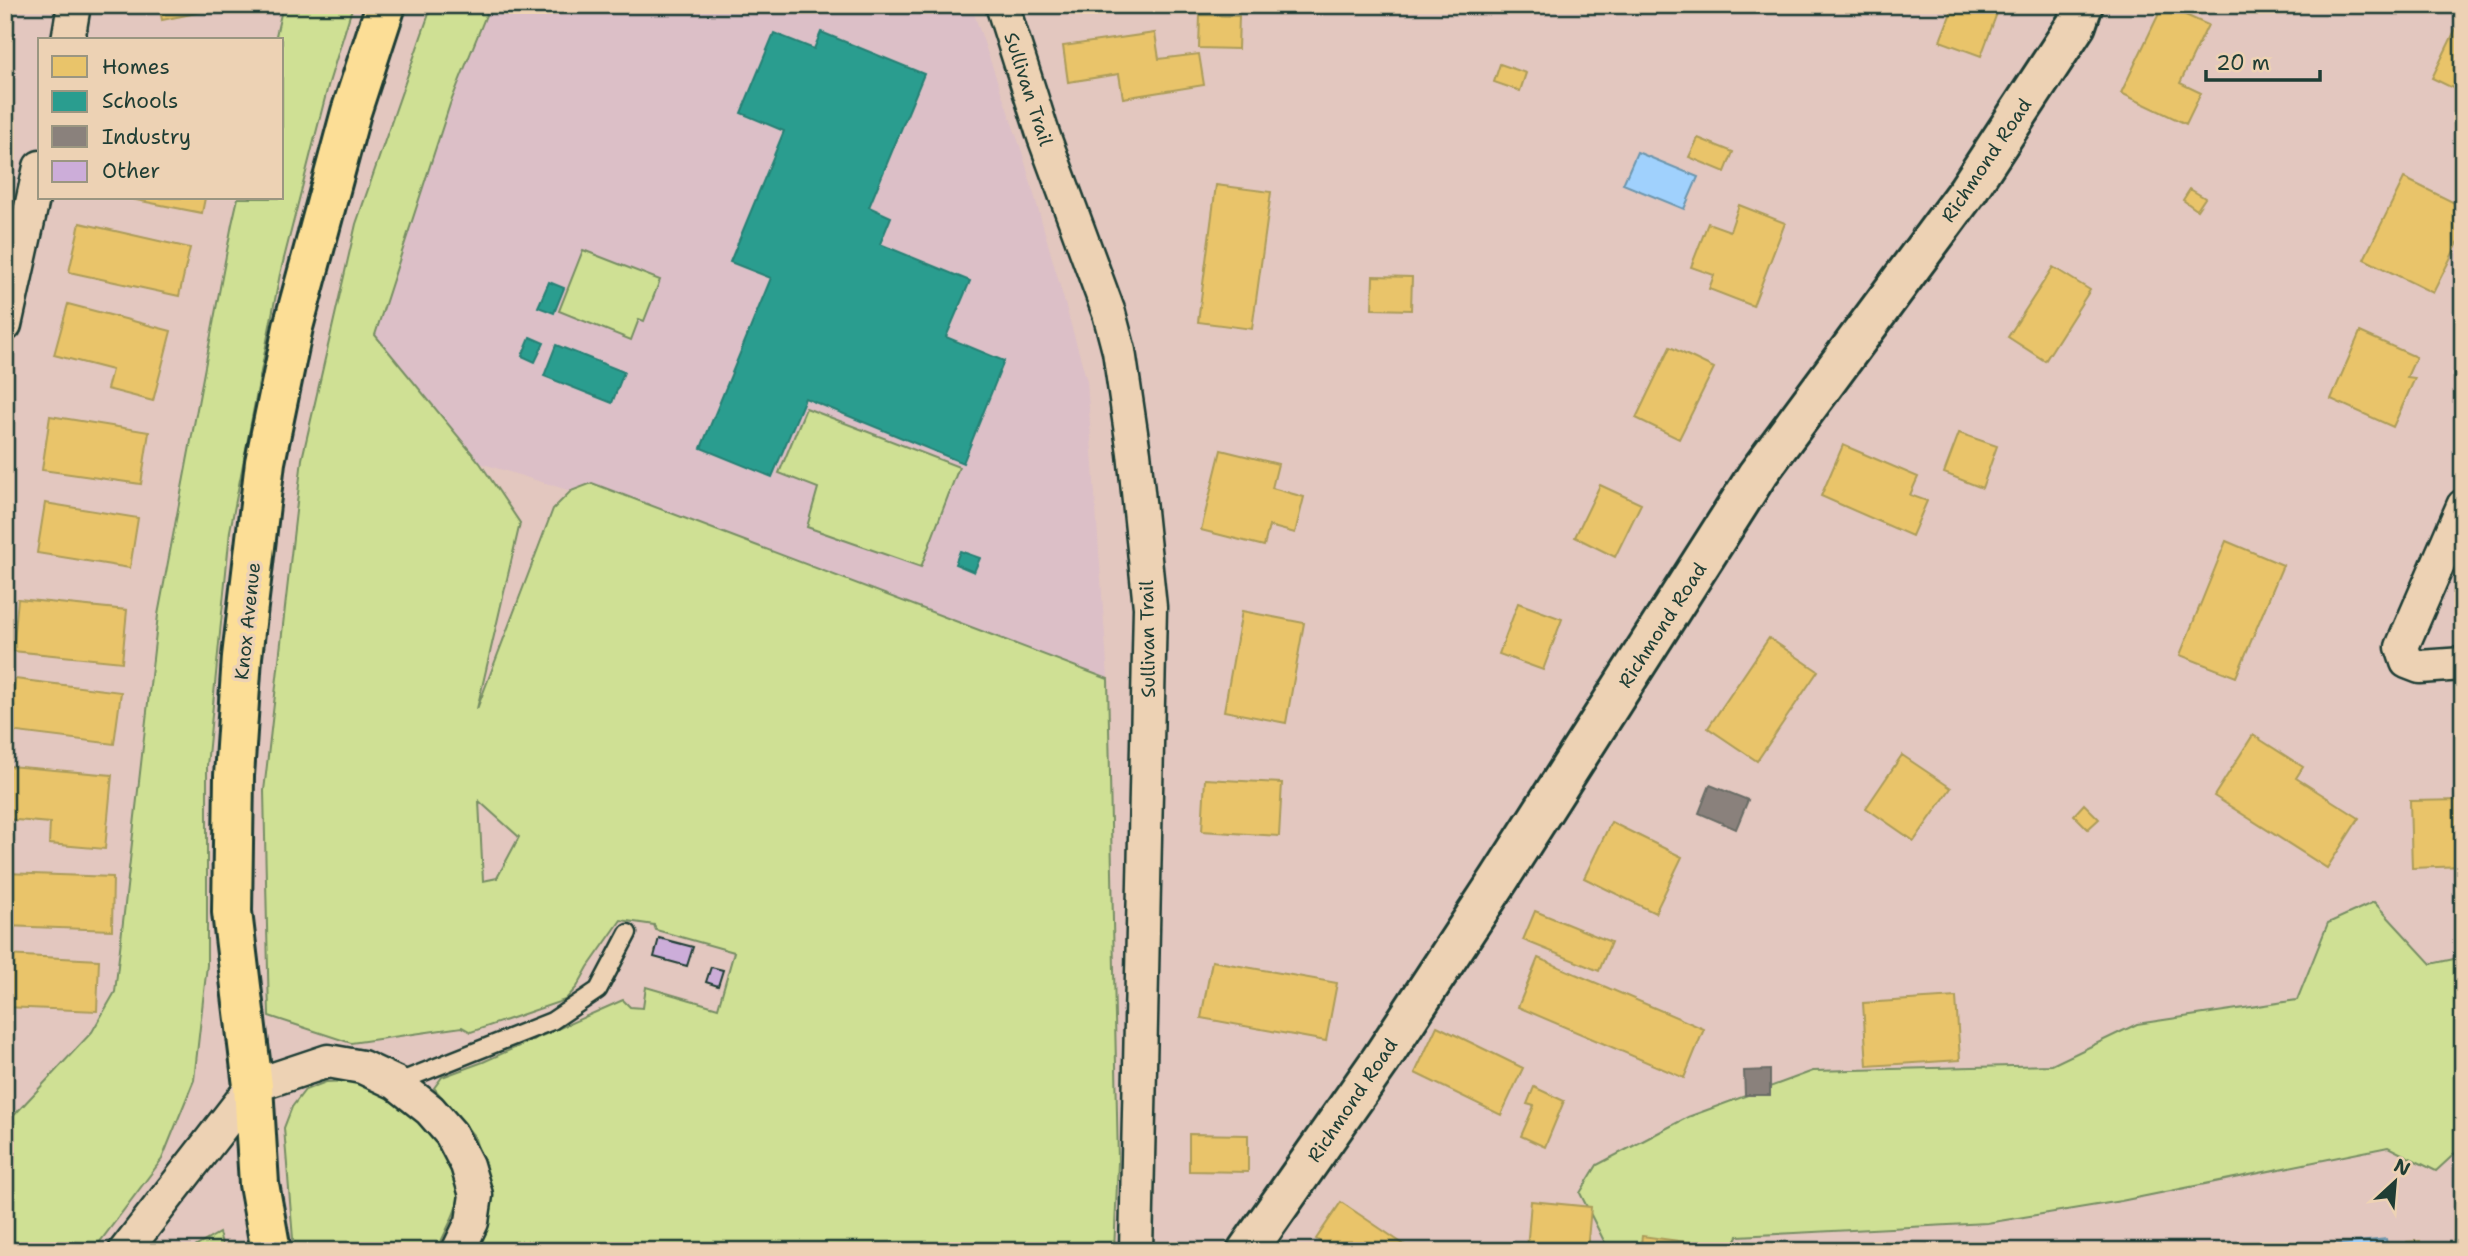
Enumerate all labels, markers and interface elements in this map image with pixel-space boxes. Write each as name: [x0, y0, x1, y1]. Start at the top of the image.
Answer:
street label: Sullivan Trail: [998, 29, 1059, 149]
legend: [38, 38, 284, 200]
scale bar: [2206, 38, 2319, 82]
text: 20 m: [2216, 49, 2270, 77]
text: Homes: [102, 53, 170, 81]
text: Schools: [102, 87, 178, 115]
street label: Richmond Road: [1936, 93, 2037, 227]
text: Industry: [102, 123, 191, 151]
text: Other: [102, 157, 160, 185]
street label: Richmond Road: [1613, 558, 1712, 693]
street label: Knox Avenue: [229, 561, 266, 681]
street label: Sullivan Trail: [1134, 580, 1161, 698]
street label: Richmond Road: [1302, 1033, 1403, 1167]
north arrow: [2360, 1148, 2430, 1218]
text: N: [2390, 1153, 2414, 1182]

